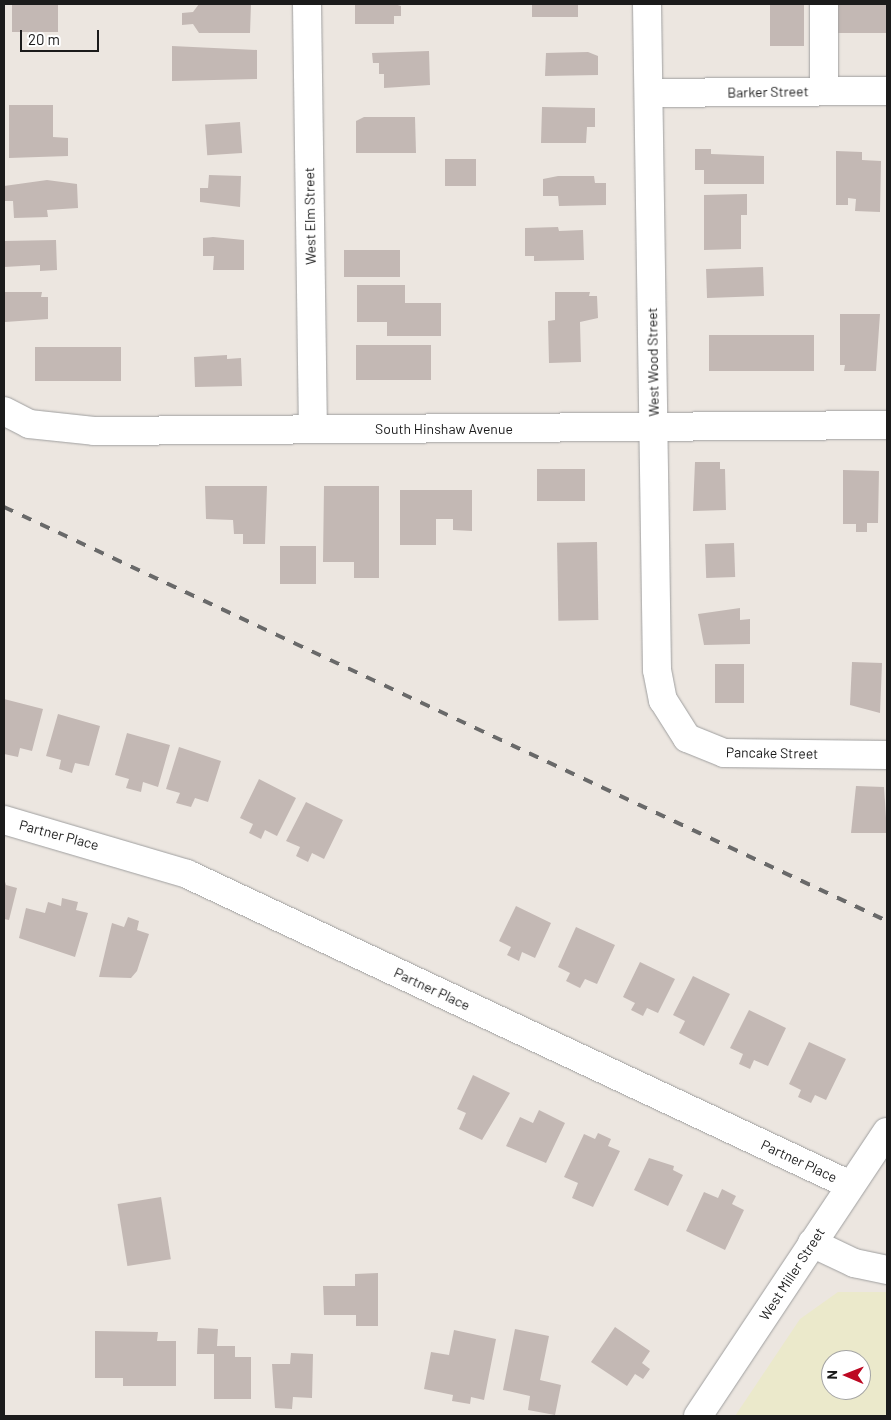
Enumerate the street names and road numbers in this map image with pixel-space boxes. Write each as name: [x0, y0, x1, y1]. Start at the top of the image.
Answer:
street label: Barker Street: [727, 83, 809, 101]
street label: West Elm Street: [301, 167, 319, 265]
street label: West Wood Street: [644, 307, 662, 417]
street label: South Hinshaw Avenue: [375, 421, 513, 437]
street label: Pancake Street: [726, 744, 818, 762]
street label: Partner Place: [17, 816, 101, 854]
street label: Partner Place: [391, 964, 473, 1014]
street label: Partner Place: [758, 1136, 840, 1186]
street label: West Miller Street: [756, 1224, 828, 1324]

